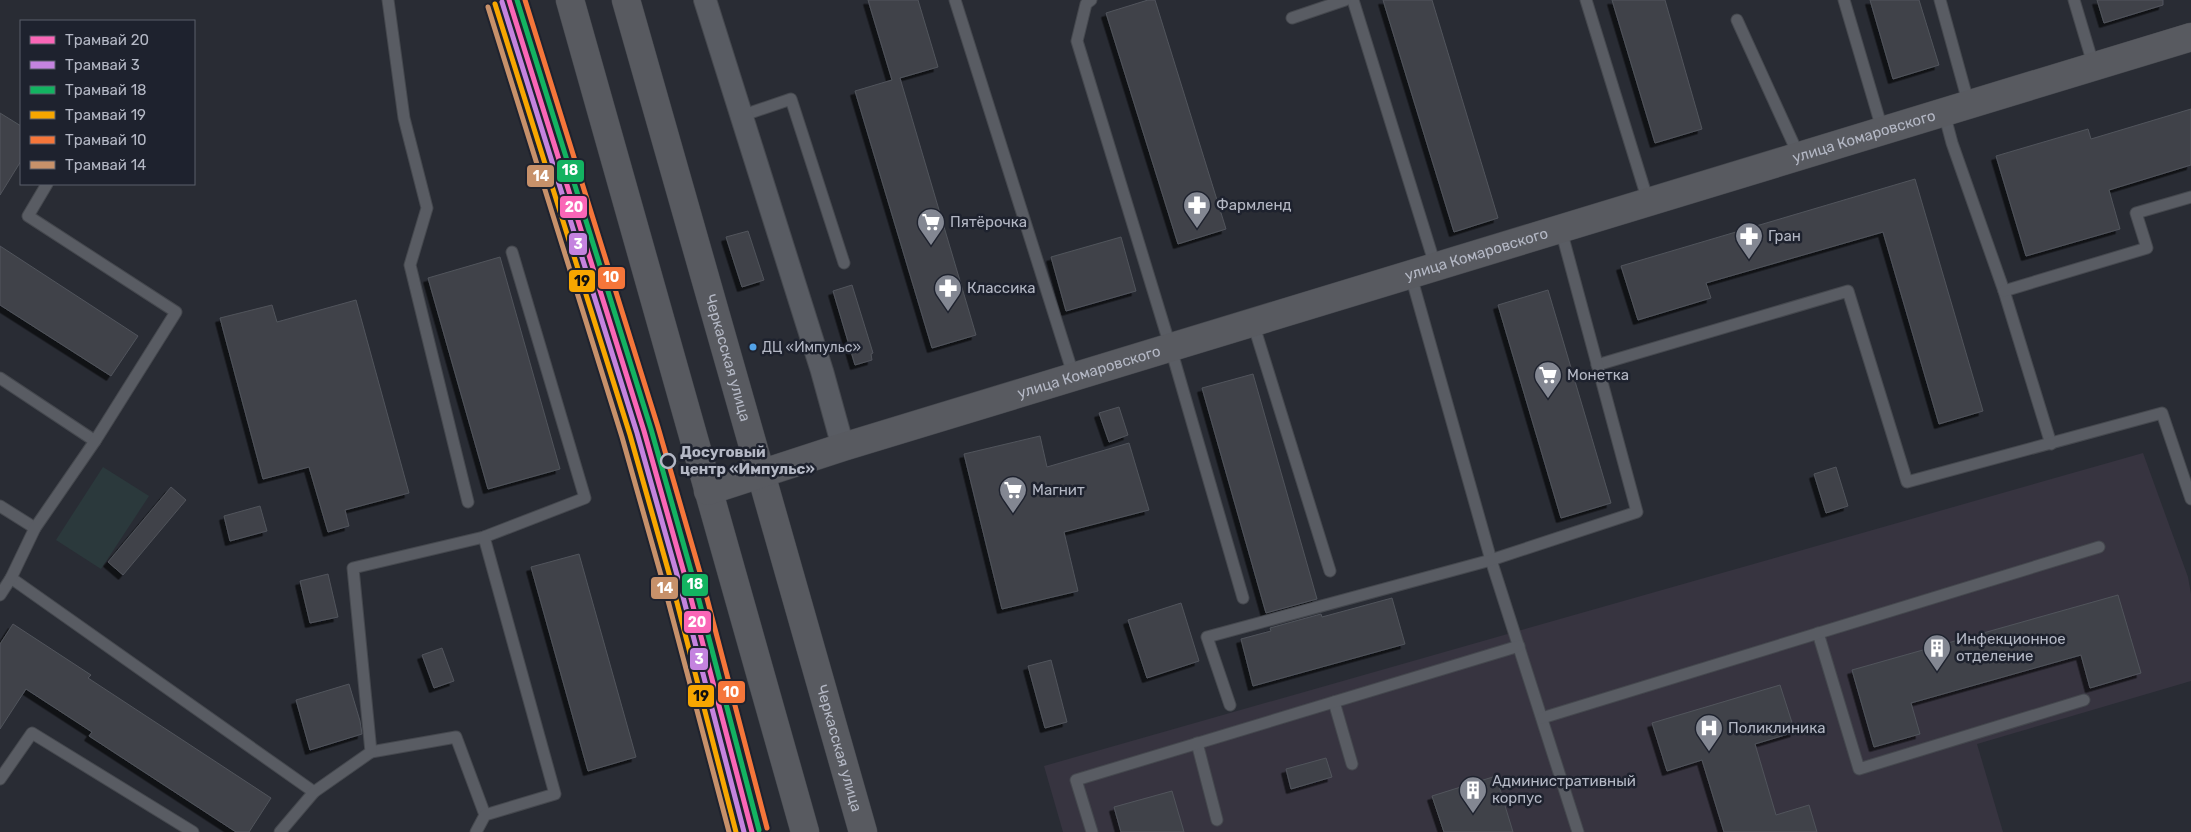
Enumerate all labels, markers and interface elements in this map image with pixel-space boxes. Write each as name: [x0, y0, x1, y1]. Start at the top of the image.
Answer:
legend: [20, 20, 195, 185]
text: Трамвай 20: [65, 31, 149, 49]
text: Трамвай 3: [65, 56, 140, 74]
text: Трамвай 18: [65, 81, 147, 99]
text: Трамвай 19: [65, 106, 146, 124]
street label: улица Комаровского: [1790, 106, 1938, 167]
text: Трамвай 10: [65, 131, 147, 149]
text: Трамвай 14: [65, 156, 146, 174]
line badge: 18: [556, 159, 585, 183]
text: 18: [562, 162, 578, 179]
line badge: 14: [526, 164, 555, 188]
text: 14: [533, 168, 550, 185]
pharmacy icon: Фармленд: [1182, 190, 1212, 229]
line badge: 20: [559, 195, 588, 219]
place label: Фармленд: [1216, 196, 1292, 214]
text: 20: [565, 199, 583, 216]
supermarket icon: Пятёрочка: [916, 207, 946, 246]
place label: Пятёрочка: [950, 213, 1027, 231]
pharmacy icon: Гран: [1734, 221, 1764, 260]
street label: улица Комаровского: [1403, 224, 1550, 285]
place label: Гран: [1768, 227, 1801, 245]
line badge: 3: [568, 232, 588, 256]
text: 3: [573, 236, 583, 253]
line badge: 10: [597, 266, 626, 290]
line badge: 19: [568, 269, 596, 293]
text: 10: [603, 269, 619, 286]
text: 19: [574, 273, 590, 290]
pharmacy icon: Классика: [933, 273, 963, 312]
place label: Классика: [967, 279, 1036, 297]
street label: Черкасская улица: [701, 292, 755, 423]
place label: ДЦ «Импульс»: [762, 339, 861, 356]
marker: ДЦ «Импульс»: [748, 342, 758, 352]
street label: улица Комаровского: [1015, 342, 1163, 402]
supermarket icon: Монетка: [1533, 360, 1563, 399]
place label: Монетка: [1567, 366, 1629, 384]
place label: Досуговый центр «Импульс»: [680, 443, 815, 478]
marker: Досуговый центр «Импульс»: [660, 453, 676, 469]
supermarket icon: Магнит: [998, 475, 1028, 514]
place label: Магнит: [1032, 481, 1085, 499]
line badge: 18: [681, 573, 709, 597]
line badge: 14: [650, 576, 679, 600]
text: 18: [687, 576, 703, 593]
text: 14: [657, 580, 674, 597]
line badge: 20: [683, 610, 712, 634]
text: 20: [688, 614, 706, 631]
place label: Инфекционное отделение: [1956, 630, 2066, 665]
building icon: Инфекционное отделение: [1922, 633, 1952, 672]
line badge: 3: [689, 647, 709, 671]
text: 3: [694, 651, 704, 668]
line badge: 10: [717, 680, 746, 704]
street label: Черкасская улица: [812, 683, 866, 814]
line badge: 19: [687, 684, 715, 708]
text: 10: [723, 684, 739, 701]
text: 19: [693, 688, 709, 705]
hospital icon: Поликлиника: [1694, 713, 1724, 752]
place label: Поликлиника: [1728, 719, 1825, 737]
place label: Административный корпус: [1492, 772, 1636, 807]
building icon: Административный корпус: [1458, 775, 1488, 814]

